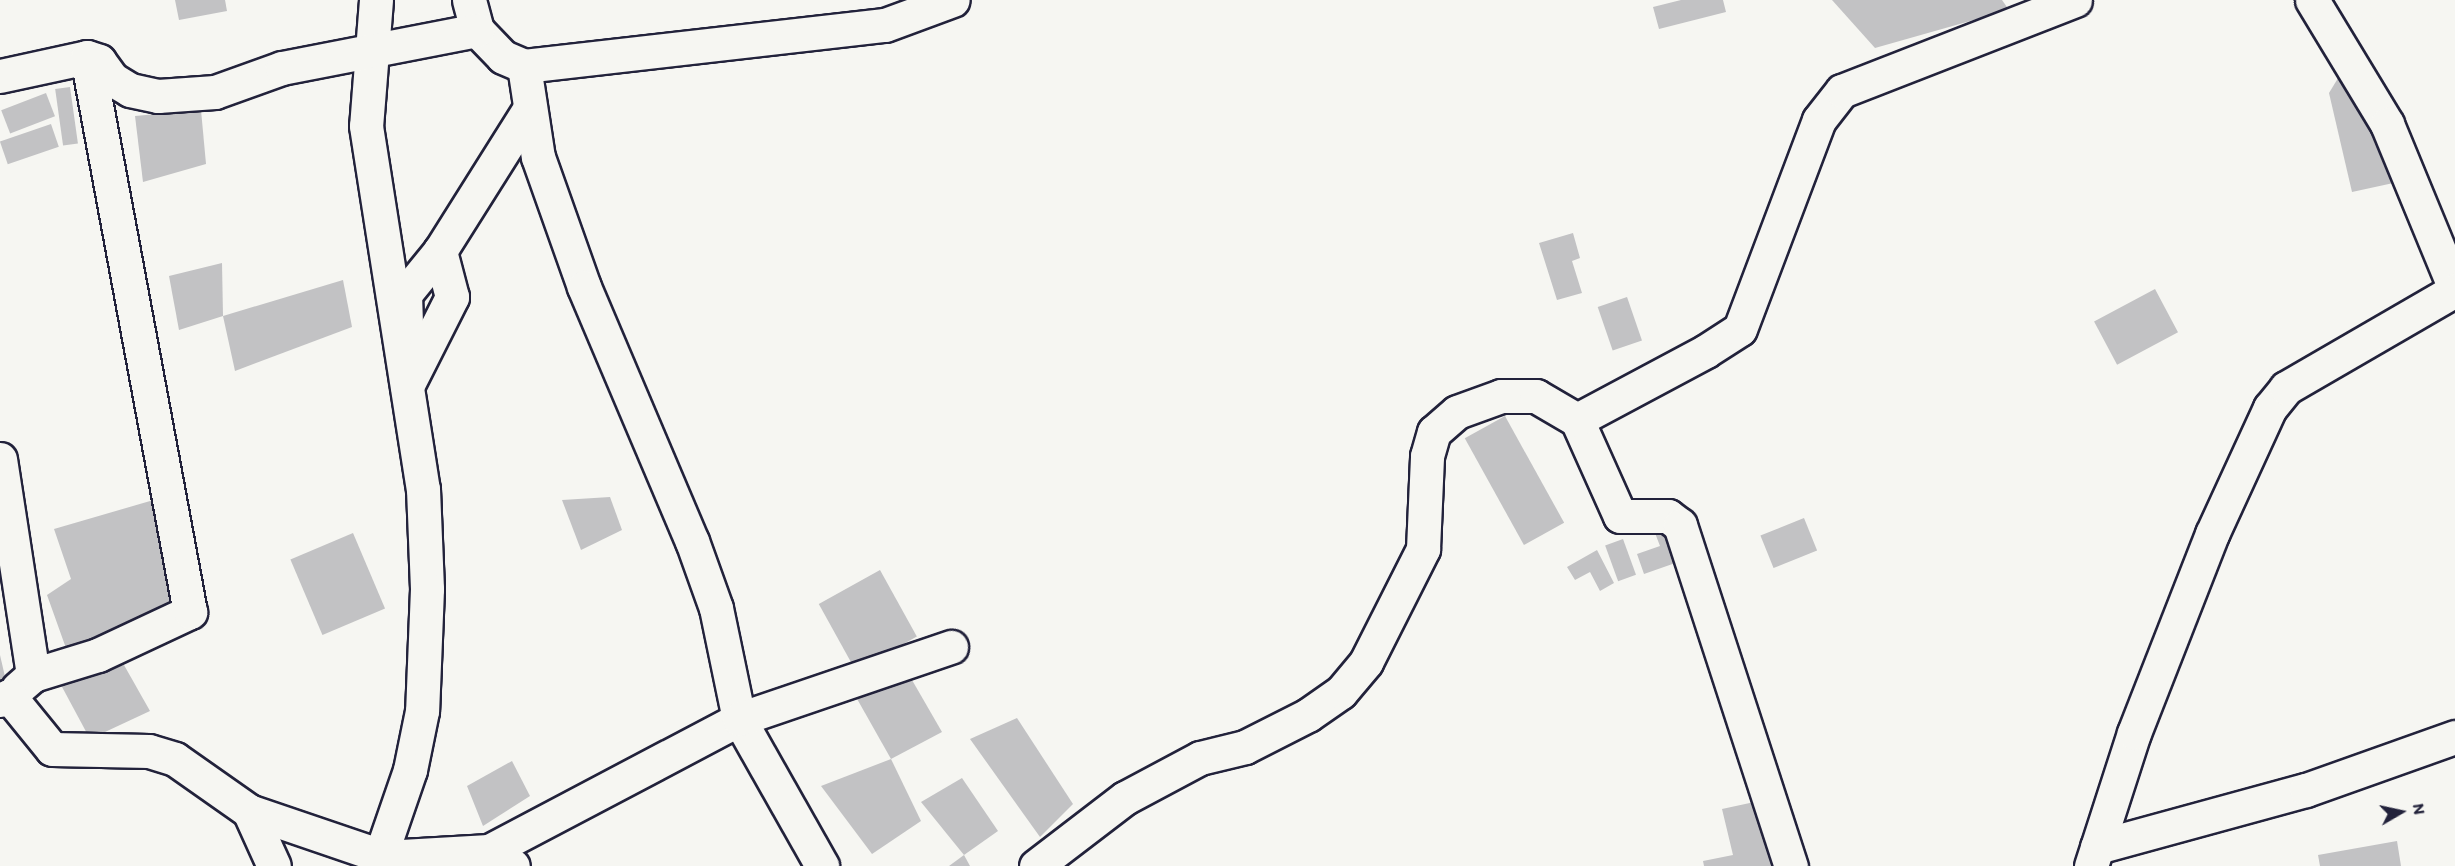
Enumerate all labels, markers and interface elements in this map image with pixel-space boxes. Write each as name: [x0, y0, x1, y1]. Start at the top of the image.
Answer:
north arrow: [2371, 782, 2431, 842]
text: N: [2409, 802, 2430, 816]

